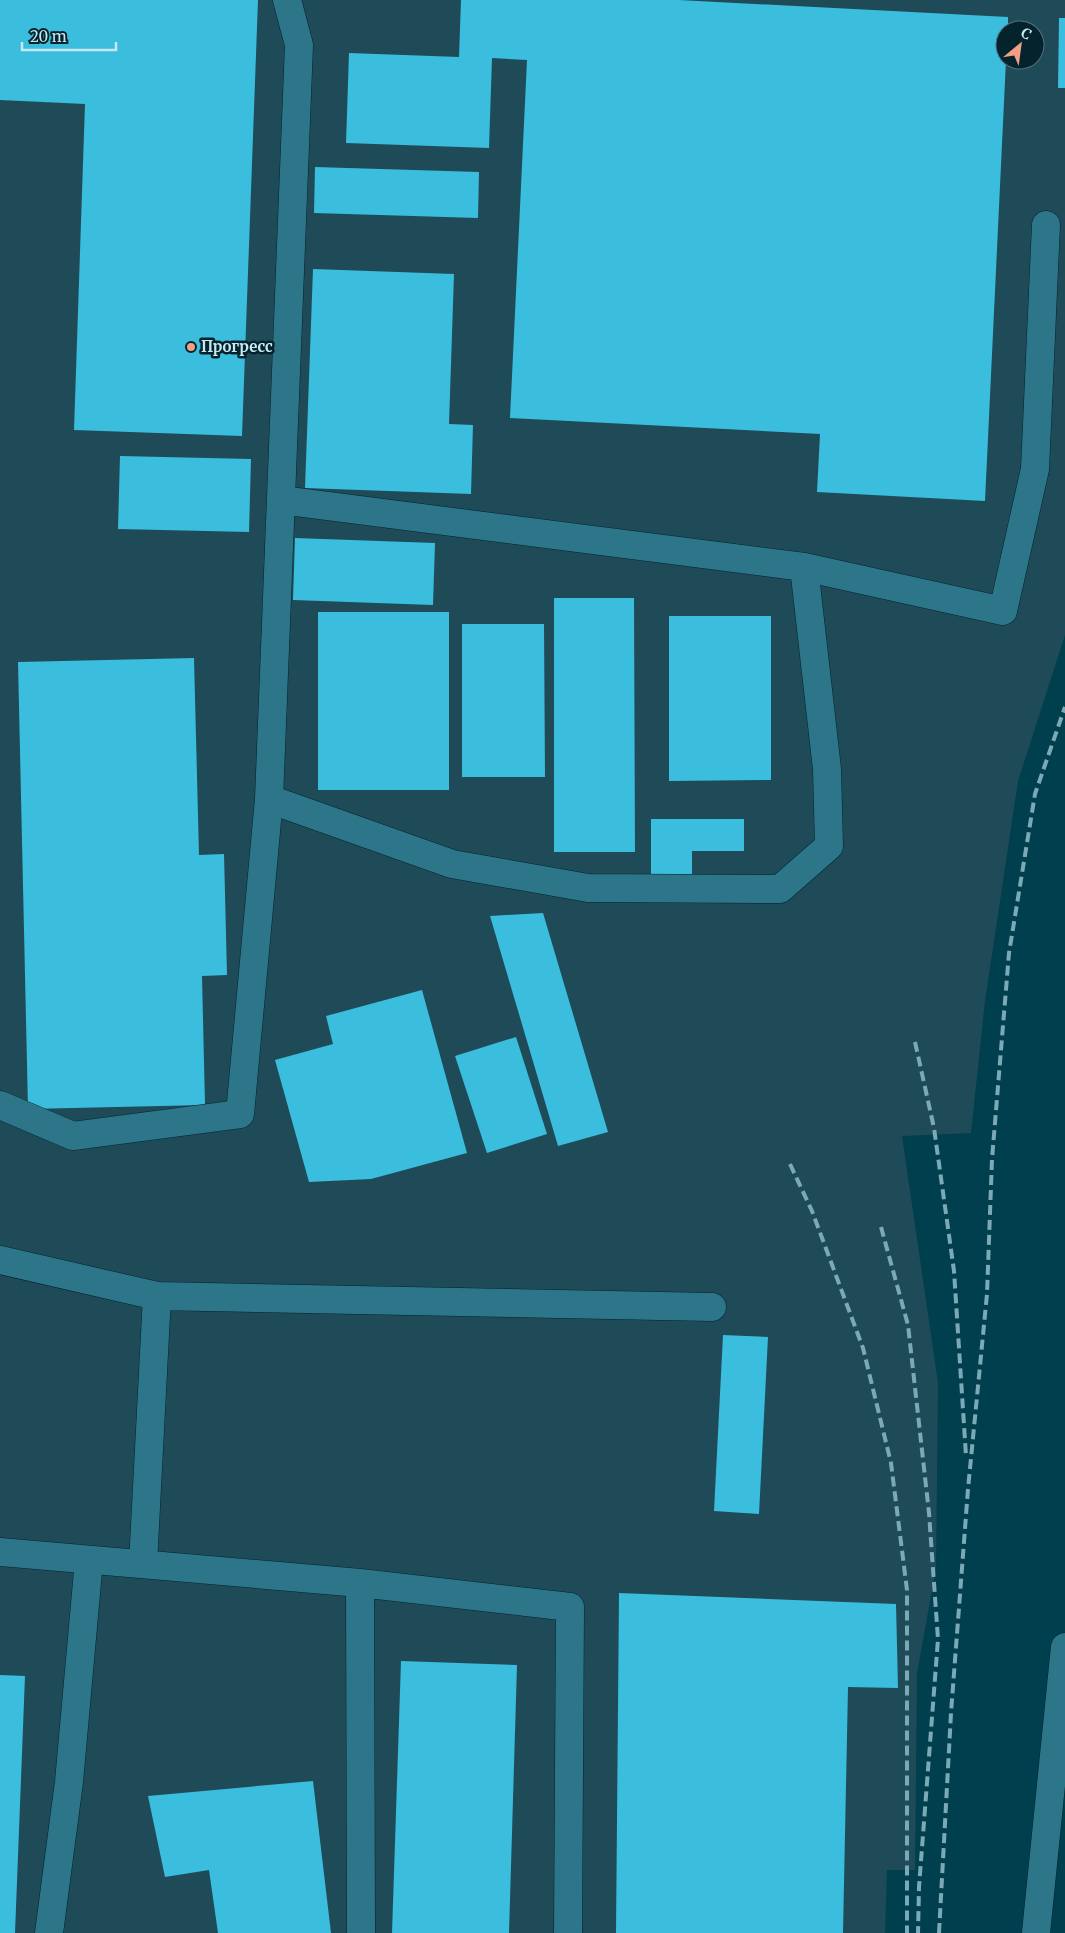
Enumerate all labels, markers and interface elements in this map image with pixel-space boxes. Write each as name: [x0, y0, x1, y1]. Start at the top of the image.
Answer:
scale bar: [22, 20, 116, 52]
north arrow: [995, 20, 1045, 70]
text: С: [1018, 24, 1035, 44]
text: 20 m: [30, 27, 67, 46]
place label: Прогресс: [201, 337, 273, 356]
marker: Прогресс: [185, 341, 197, 353]

